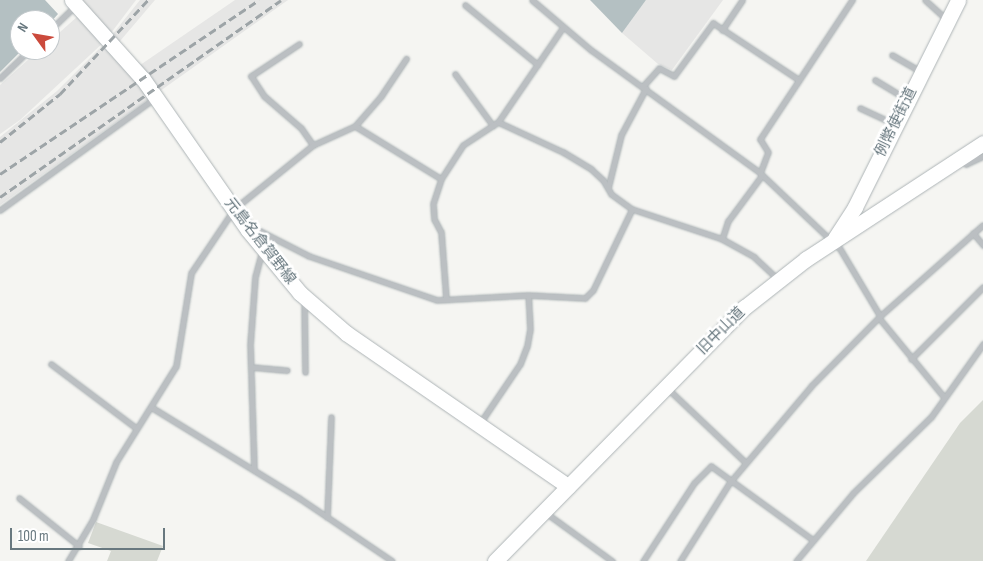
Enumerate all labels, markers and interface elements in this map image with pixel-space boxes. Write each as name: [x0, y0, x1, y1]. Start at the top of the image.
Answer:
north arrow: [10, 10, 60, 60]
text: N: [14, 20, 32, 35]
street label: 例幣使街道: [871, 84, 921, 160]
street label: 元島名倉賀野線: [221, 194, 299, 288]
street label: 旧中山道: [693, 303, 749, 359]
scale bar: [12, 518, 168, 550]
text: 100 m: [18, 527, 49, 546]

